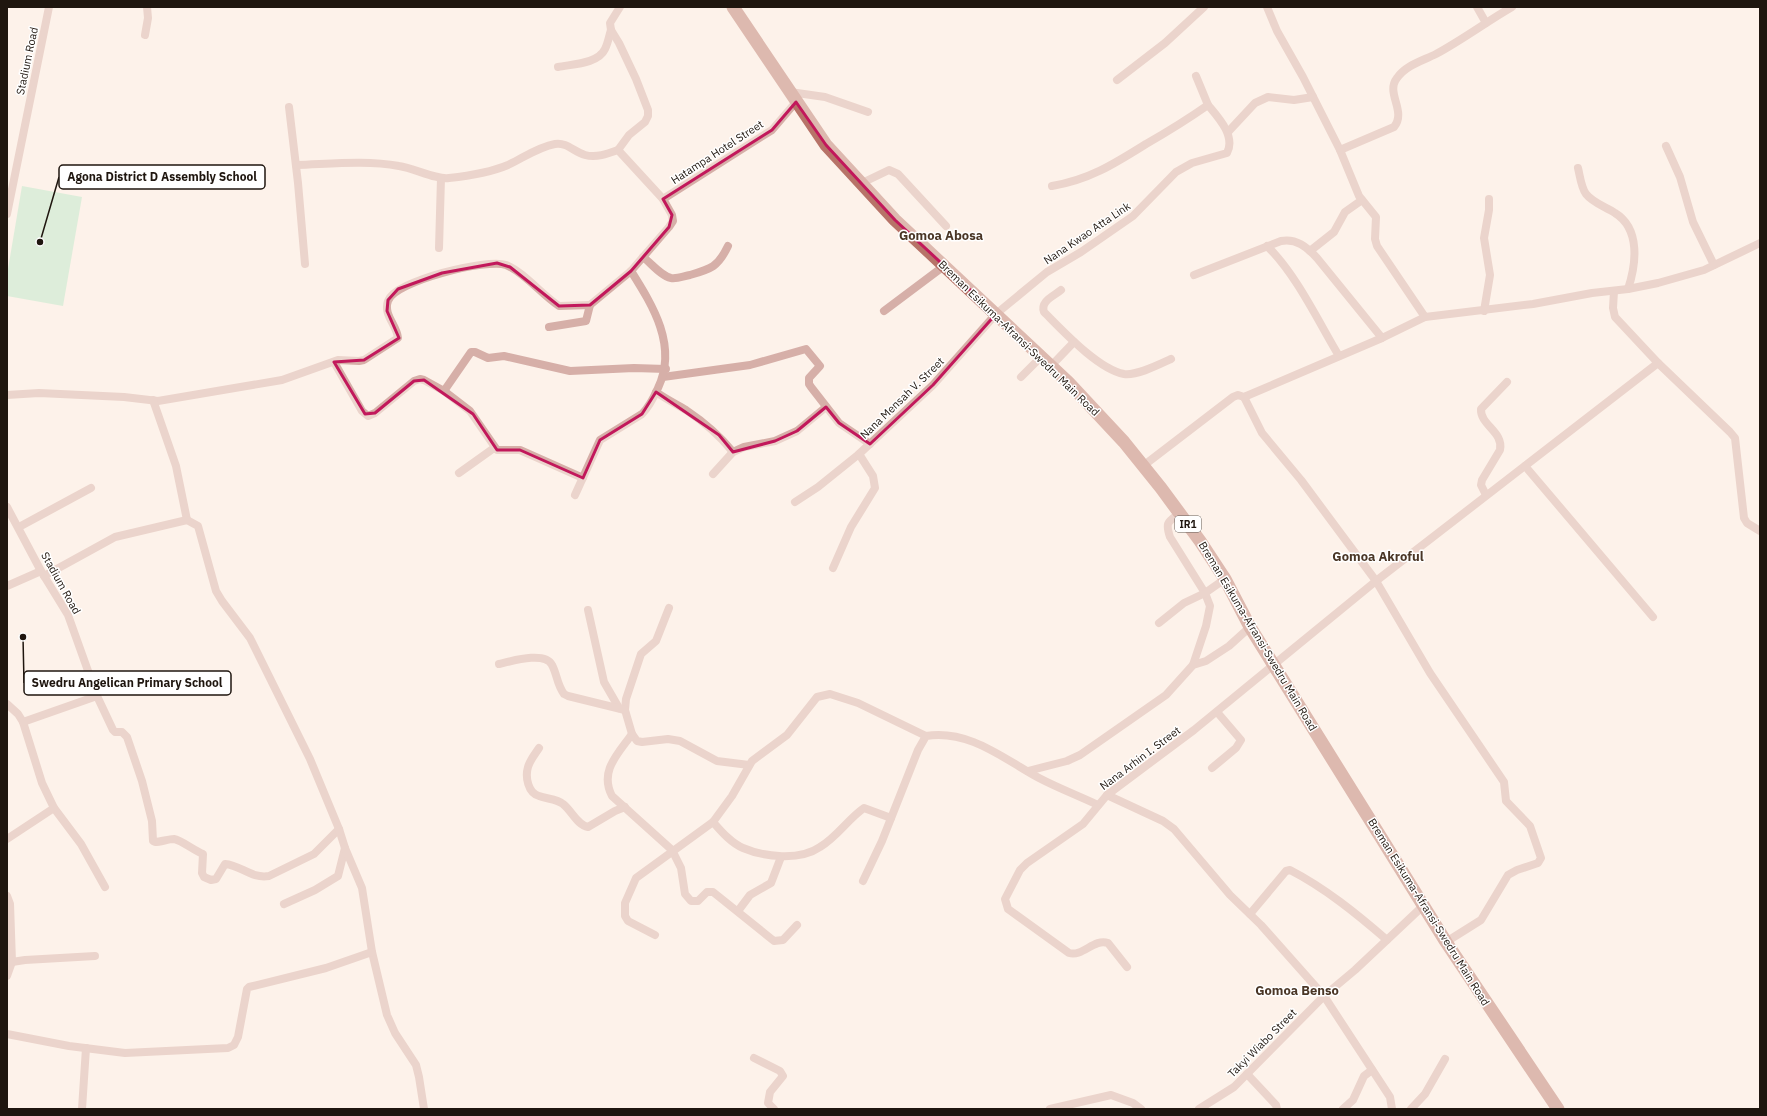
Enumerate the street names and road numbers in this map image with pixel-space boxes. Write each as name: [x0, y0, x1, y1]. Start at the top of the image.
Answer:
street label: Stadium Road: [13, 26, 41, 96]
street label: Hatampa Hotel Street: [668, 117, 766, 187]
street label: Nana Kwao Atta Link: [1041, 199, 1133, 267]
street label: Breman Esikuma-Afransi-Swedru Main Road: [936, 257, 1102, 419]
street label: Nana Mensah V. Street: [857, 354, 947, 442]
road number: IR1: [1175, 516, 1201, 532]
street label: Breman Esikuma-Afransi-Swedru Main Road: [1196, 539, 1320, 733]
street label: Stadium Road: [38, 549, 84, 617]
street label: Nana Arhin I. Street: [1097, 723, 1183, 793]
street label: Breman Esikuma-Afransi-Swedru Main Road: [1365, 816, 1493, 1008]
street label: Takyi Wiabo Street: [1225, 1006, 1299, 1080]

